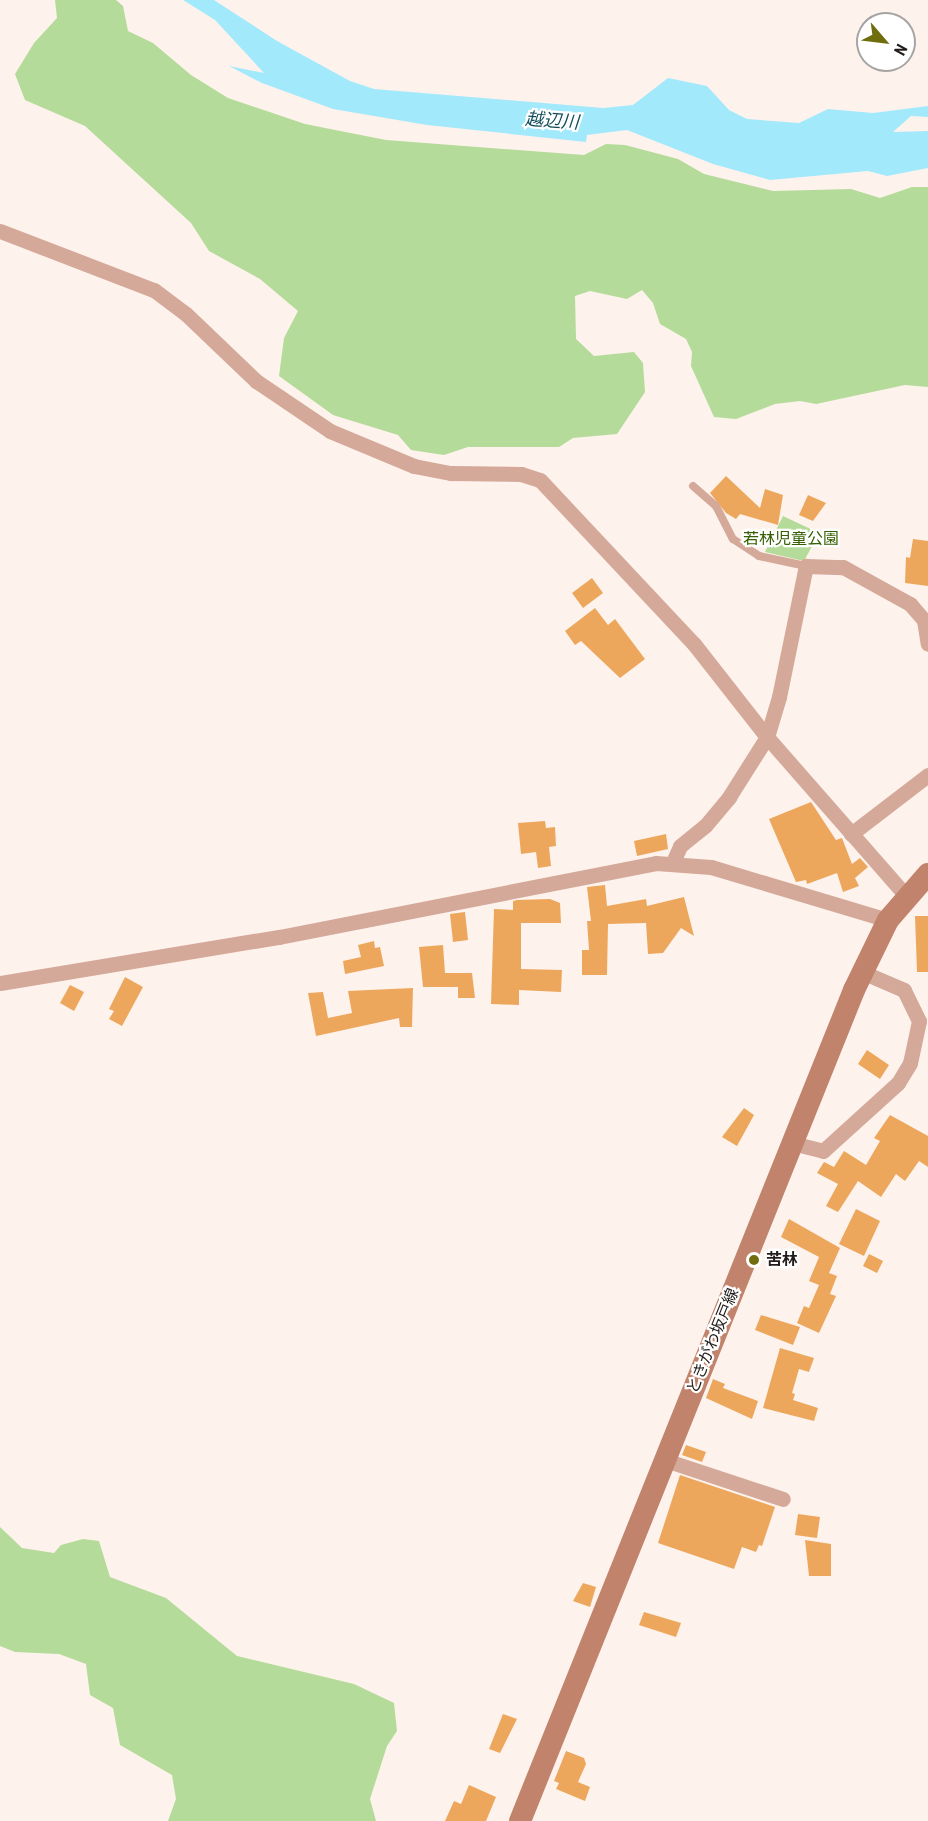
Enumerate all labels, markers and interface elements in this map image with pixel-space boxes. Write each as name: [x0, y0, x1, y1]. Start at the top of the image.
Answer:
north arrow: [856, 12, 916, 72]
text: N: [890, 41, 911, 59]
water label: 越辺川: [524, 108, 580, 134]
park label: 若林児童公園: [743, 529, 839, 549]
place label: 苦林: [766, 1250, 798, 1270]
marker: 苦林: [747, 1253, 761, 1267]
street label: ときがわ坂戸線: [683, 1285, 743, 1397]

